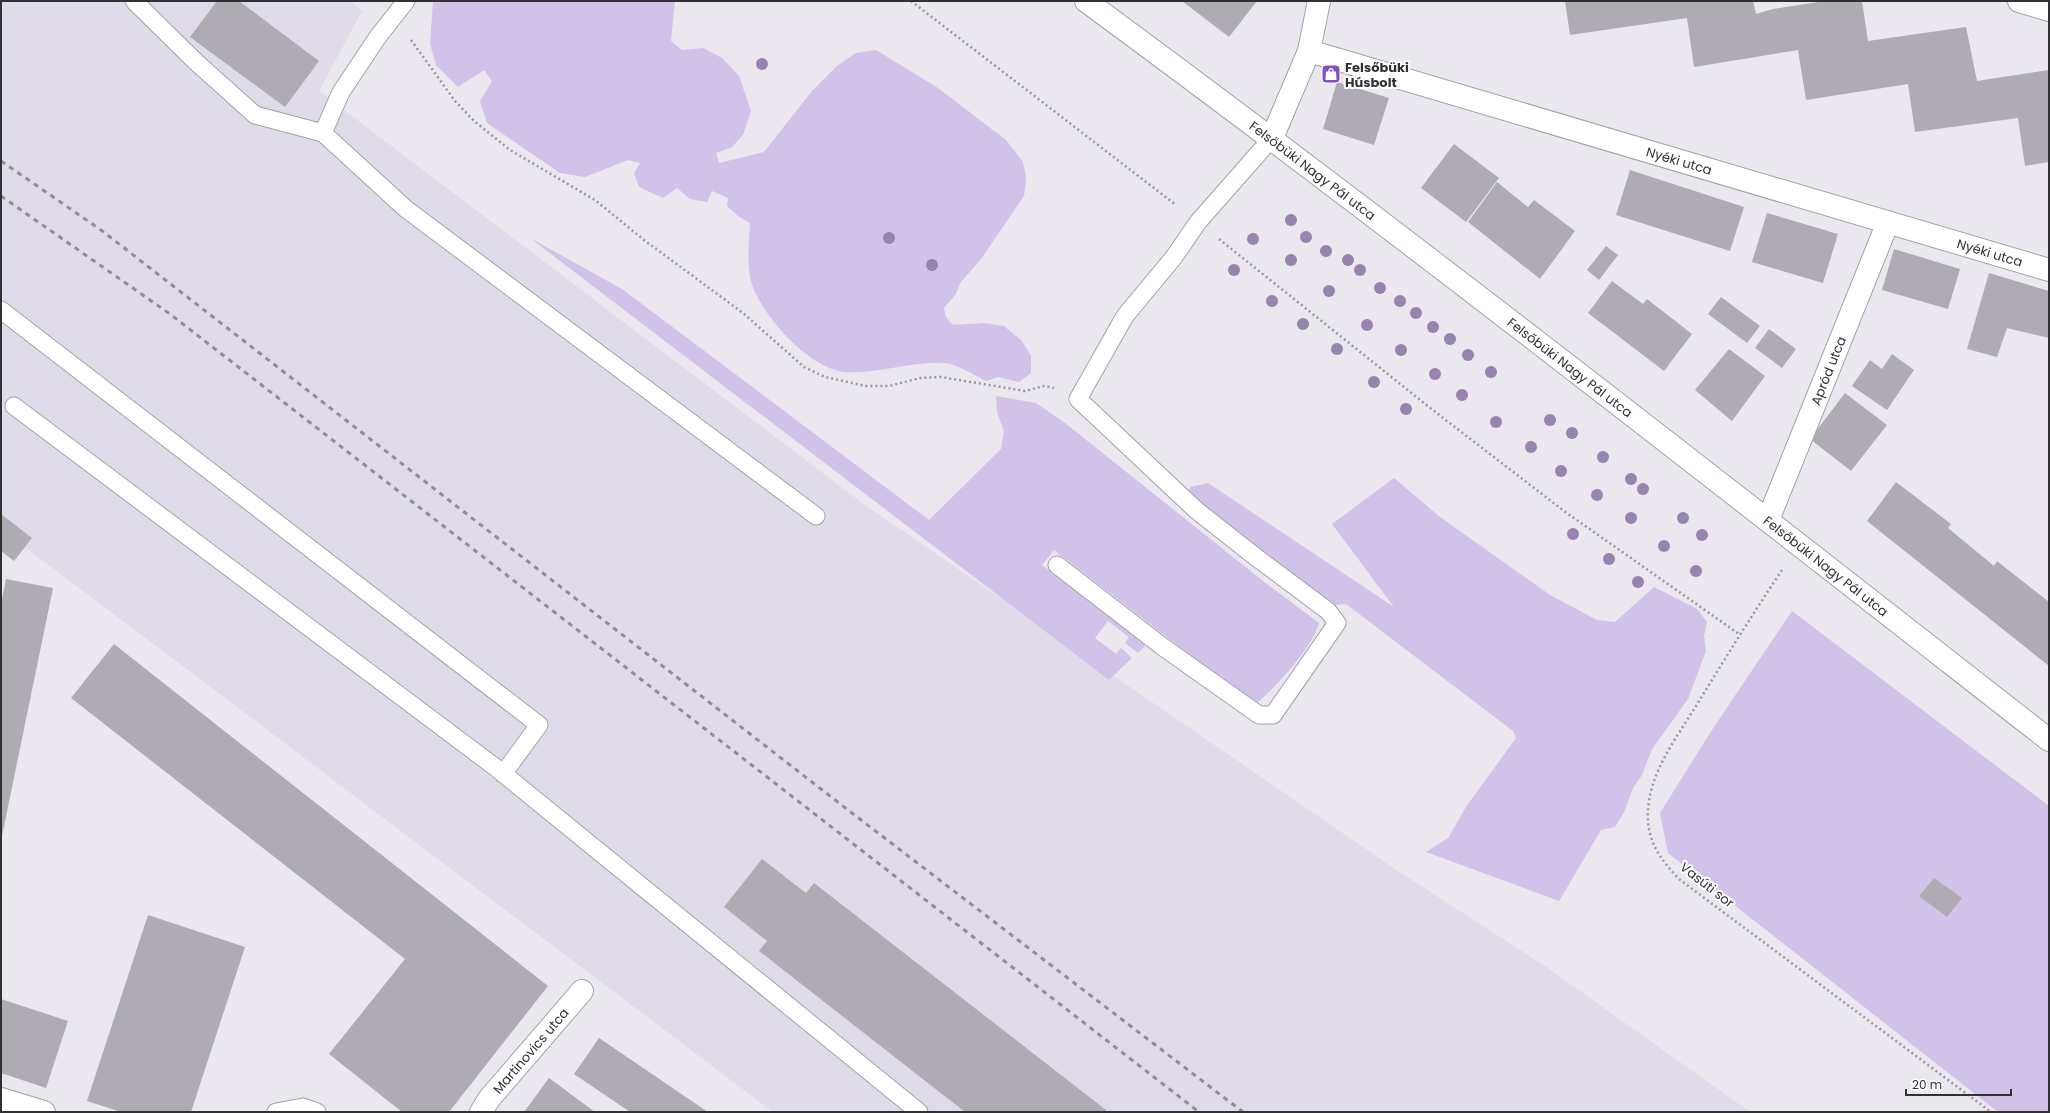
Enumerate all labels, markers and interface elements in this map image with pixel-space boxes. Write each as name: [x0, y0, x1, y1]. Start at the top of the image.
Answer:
place label: Felsőbüki Húsbolt: [1345, 58, 1409, 92]
shop icon: Felsőbüki Húsbolt: [1320, 63, 1342, 85]
street label: Felsőbüki Nagy Pál utca: [1246, 116, 1380, 224]
street label: Nyéki utca: [1644, 142, 1714, 179]
street label: Nyéki utca: [1955, 234, 2025, 271]
street label: Felsőbüki Nagy Pál utca: [1503, 313, 1637, 422]
street label: Apród utca: [1806, 333, 1851, 408]
street label: Felsőbüki Nagy Pál utca: [1760, 511, 1892, 621]
street label: Vasúti sor: [1676, 858, 1738, 912]
street label: Martinovics utca: [488, 1004, 573, 1098]
scale bar: [1906, 1071, 2011, 1097]
text: 20 m: [1912, 1076, 1942, 1093]

